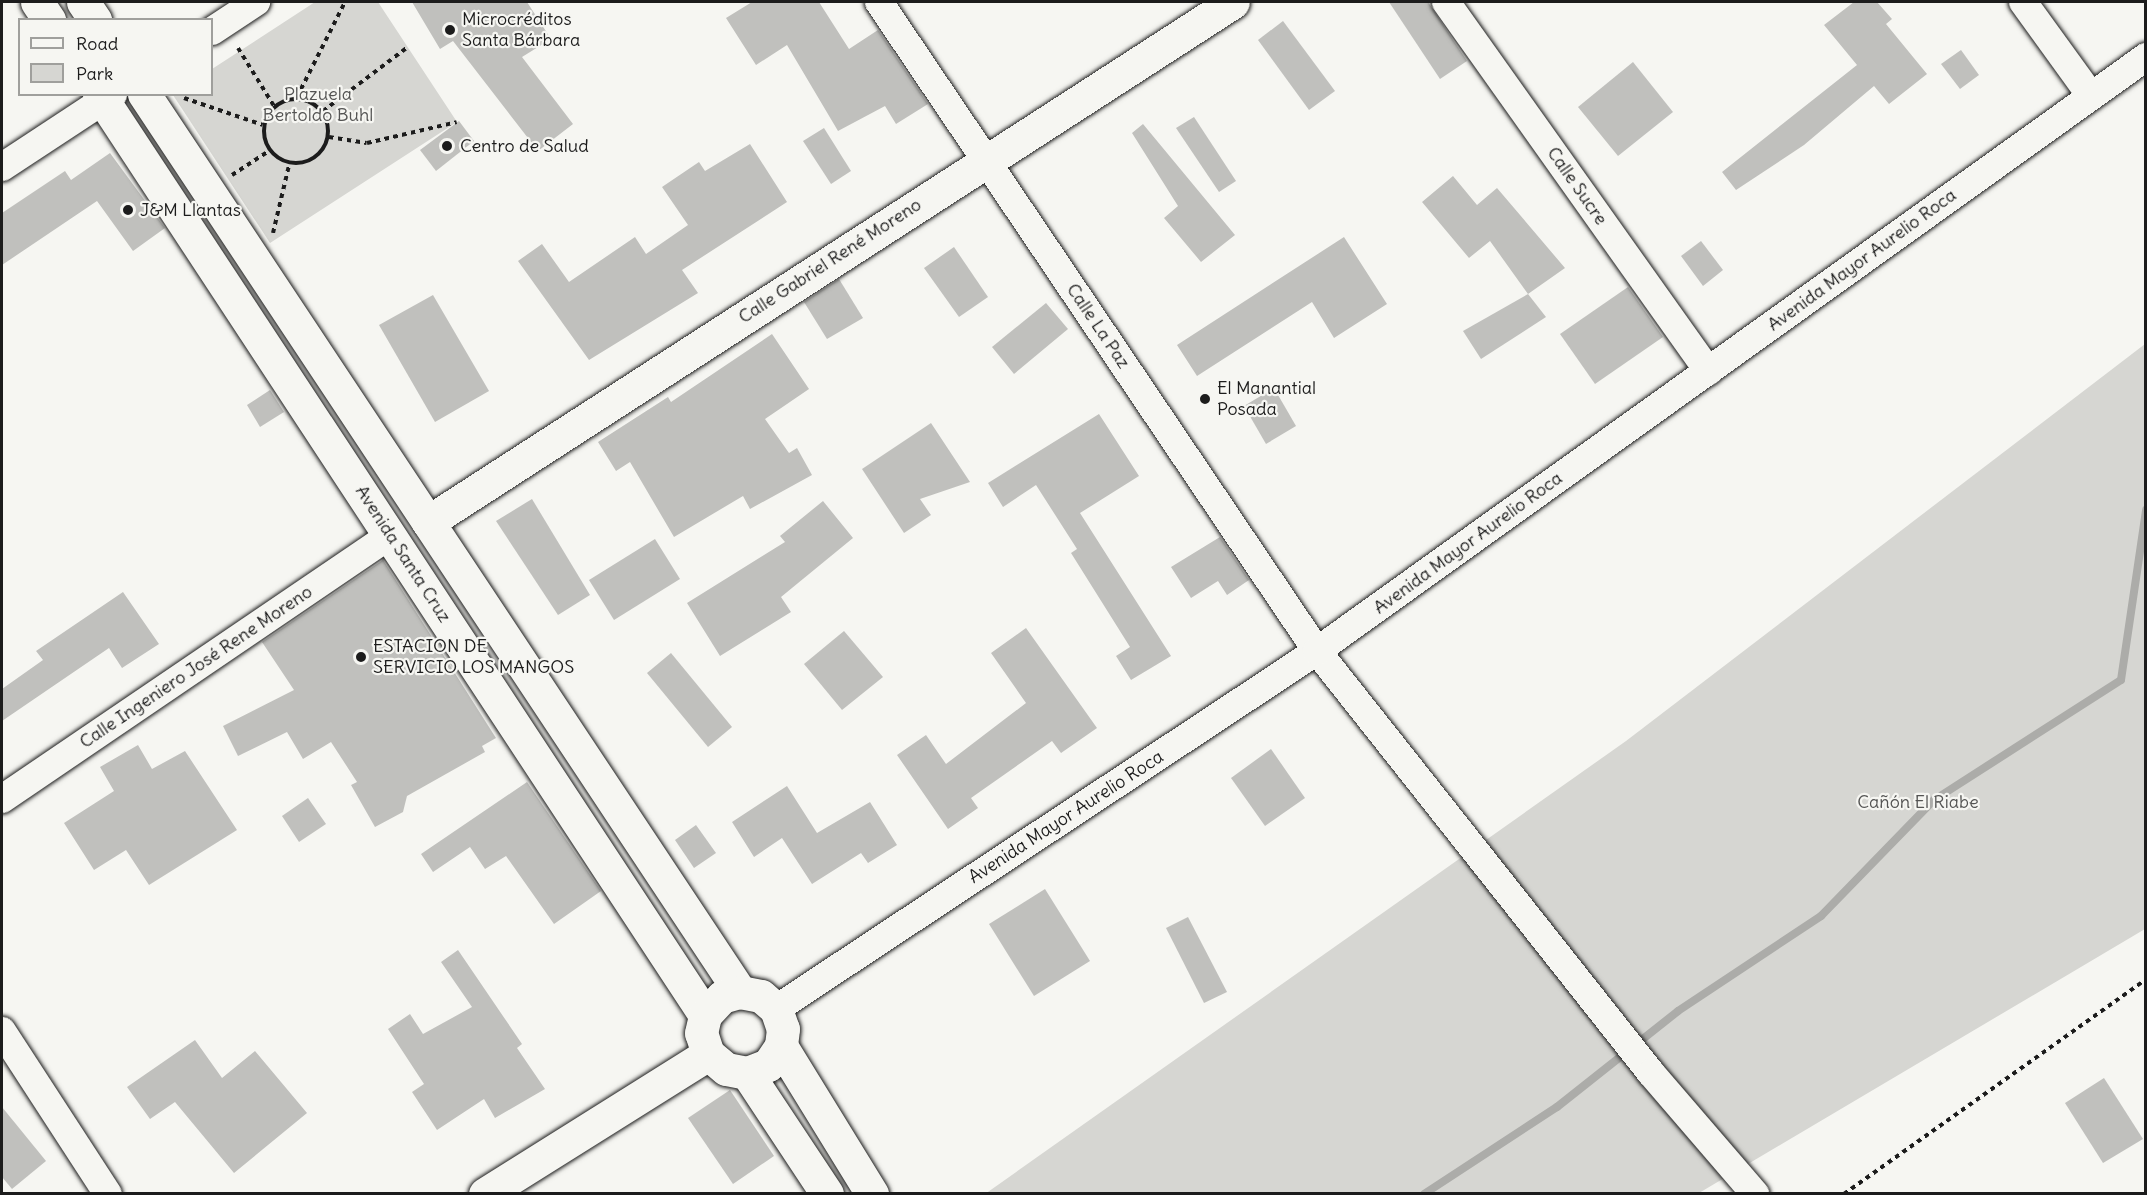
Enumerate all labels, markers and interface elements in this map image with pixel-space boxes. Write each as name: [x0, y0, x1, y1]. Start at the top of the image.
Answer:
place label: Microcréditos Santa Bárbara: [462, 9, 580, 52]
legend: [18, 18, 213, 96]
marker: Microcréditos Santa Bárbara: [443, 23, 457, 37]
text: Road: [76, 32, 118, 55]
text: Park: [76, 62, 113, 85]
park label: Plazuela Bertoldo Buhl: [263, 84, 373, 127]
place label: Centro de Salud: [460, 135, 589, 157]
marker: Centro de Salud: [438, 137, 456, 155]
street label: Calle Sucre: [1542, 143, 1612, 229]
street label: Avenida Mayor Aurelio Roca: [1763, 184, 1961, 336]
street label: Calle Gabriel René Moreno: [735, 194, 925, 328]
place label: J&M Llantas: [140, 199, 241, 221]
marker: J&M Llantas: [121, 203, 135, 217]
street label: Calle La Paz: [1062, 280, 1134, 372]
place label: El Manantial Posada: [1217, 378, 1316, 420]
marker: El Manantial Posada: [1198, 392, 1212, 406]
street label: Avenida Mayor Aurelio Roca: [1369, 467, 1567, 619]
street label: Avenida Santa Cruz: [351, 482, 455, 626]
street label: Calle Ingeniero José Rene Moreno: [76, 581, 316, 753]
place label: ESTACION DE SERVICIO LOS MANGOS: [373, 636, 574, 678]
marker: ESTACION DE SERVICIO LOS MANGOS: [354, 650, 368, 664]
street label: Avenida Mayor Aurelio Roca: [965, 746, 1167, 888]
park label: Cañón El Riabe: [1857, 791, 1979, 813]

